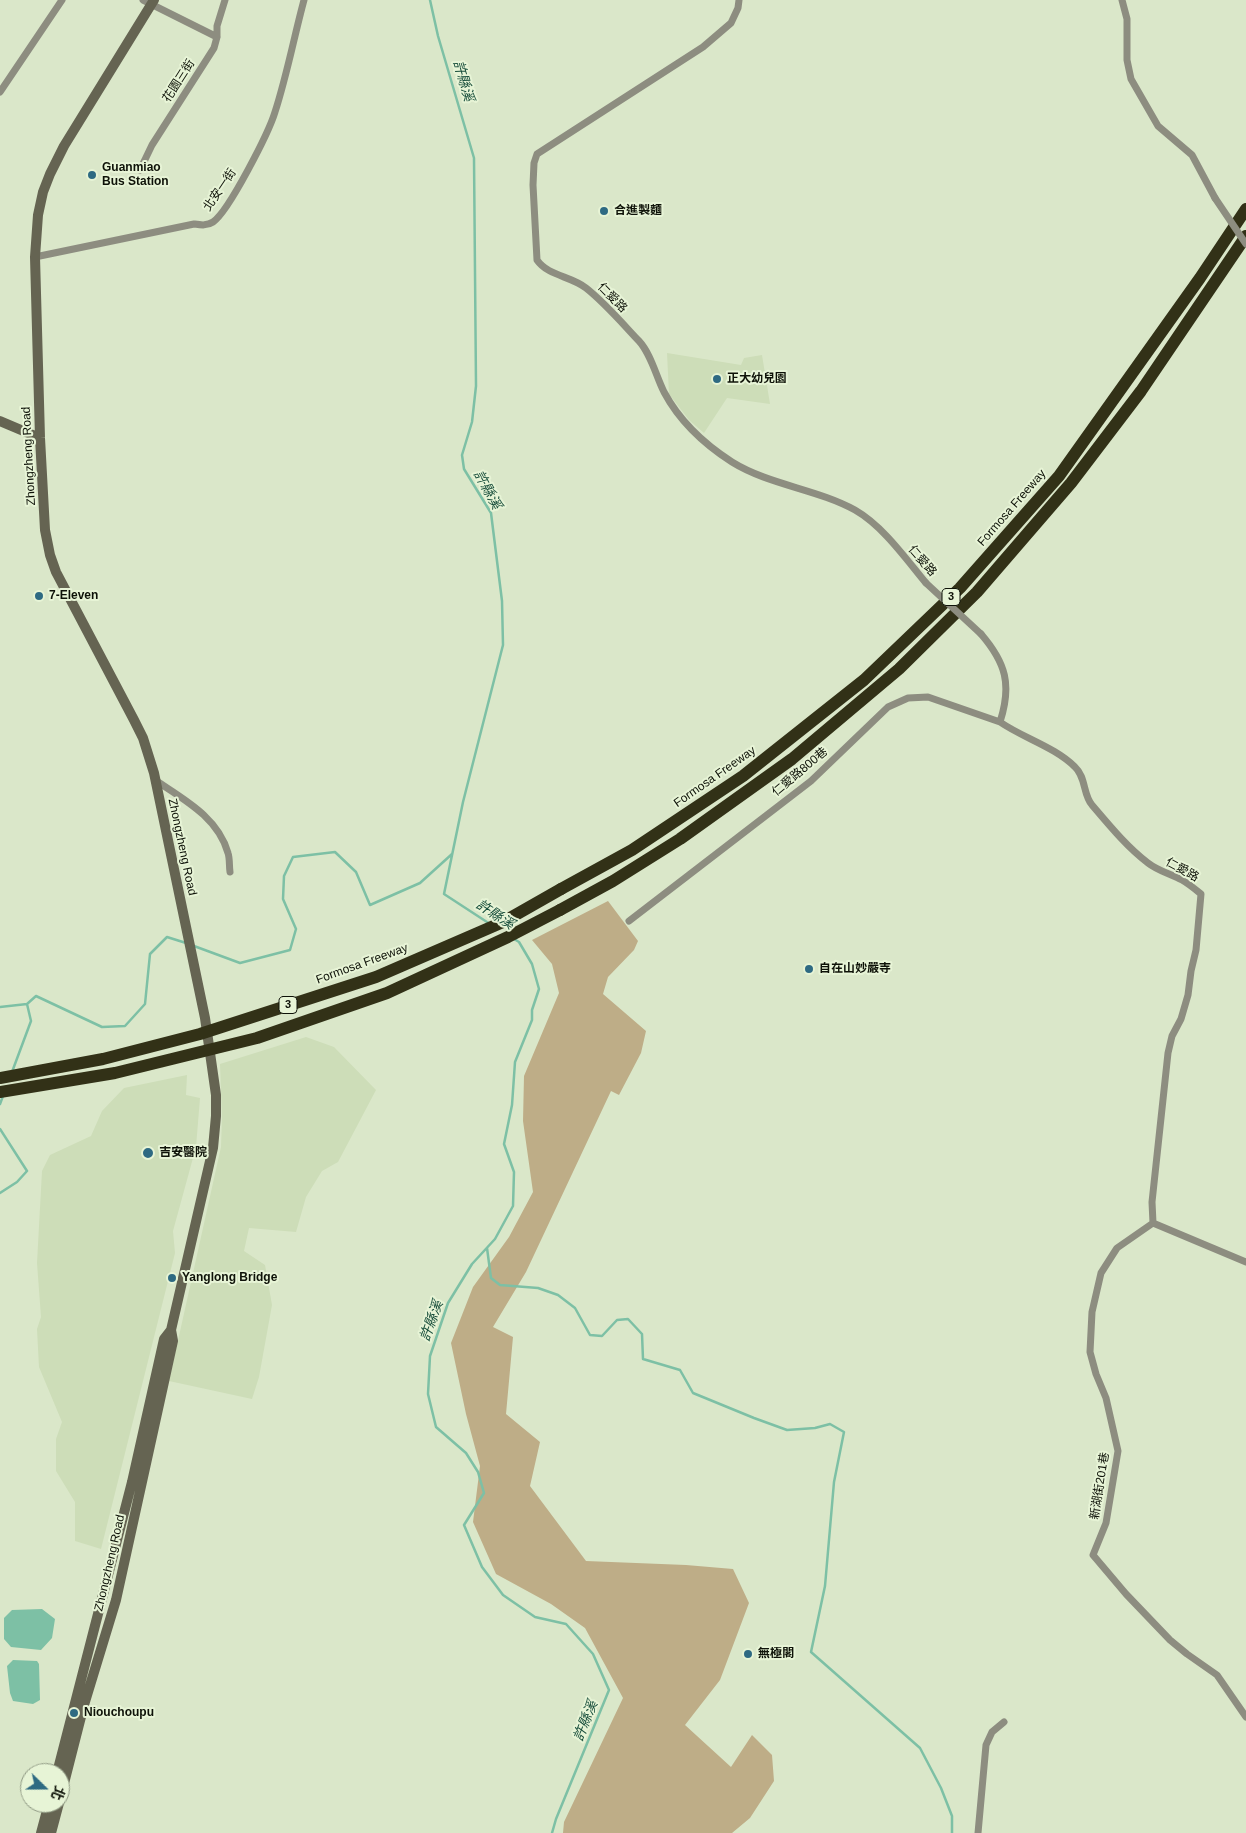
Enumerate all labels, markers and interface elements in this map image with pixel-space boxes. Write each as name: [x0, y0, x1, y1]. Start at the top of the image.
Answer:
street label: 花園三街: [160, 57, 198, 105]
water label: 許縣溪: [449, 58, 477, 104]
place label: Guanmiao Bus Station: [102, 161, 169, 189]
street label: 北安一街: [201, 166, 239, 214]
marker: Guanmiao Bus Station: [86, 169, 98, 181]
place label: 合進製麵: [614, 204, 662, 218]
marker: 合進製麵: [598, 205, 610, 217]
street label: 仁愛路: [594, 280, 630, 316]
place label: 正大幼兒園: [727, 372, 787, 386]
marker: 正大幼兒園: [711, 373, 723, 385]
street label: Zhongzheng Road: [19, 406, 39, 506]
street label: Formosa Freeway: [975, 467, 1049, 549]
water label: 許縣溪: [469, 468, 505, 512]
street label: 仁愛路: [905, 543, 939, 579]
road number: 3: [942, 588, 960, 606]
place label: 7-Eleven: [49, 589, 98, 603]
marker: 7-Eleven: [33, 590, 45, 602]
street label: Formosa Freeway: [671, 743, 759, 811]
street label: 仁愛路800巷: [769, 745, 831, 799]
street label: Zhongzheng Road: [165, 797, 199, 897]
street label: 仁愛路: [1163, 855, 1201, 885]
water label: 許縣溪: [473, 897, 517, 933]
street label: Formosa Freeway: [314, 941, 410, 987]
place label: 自在山妙嚴寺: [819, 962, 891, 976]
marker: 自在山妙嚴寺: [803, 963, 815, 975]
road number: 3: [279, 996, 297, 1014]
marker: 吉安醫院: [141, 1146, 155, 1160]
place label: 吉安醫院: [159, 1146, 207, 1160]
place label: Yanglong Bridge: [182, 1271, 277, 1285]
marker: Yanglong Bridge: [166, 1272, 178, 1284]
water label: 許縣溪: [417, 1298, 447, 1344]
street label: 新湖街201巷: [1088, 1451, 1112, 1521]
street label: Zhongzheng Road: [92, 1513, 128, 1613]
place label: 無極閣: [758, 1647, 794, 1661]
marker: 無極閣: [742, 1648, 754, 1660]
water label: 許縣溪: [570, 1698, 602, 1744]
place label: Niouchoupu: [84, 1706, 154, 1720]
marker: Niouchoupu: [68, 1707, 80, 1719]
north arrow: [20, 1763, 70, 1813]
text: 北: [48, 1784, 68, 1803]

